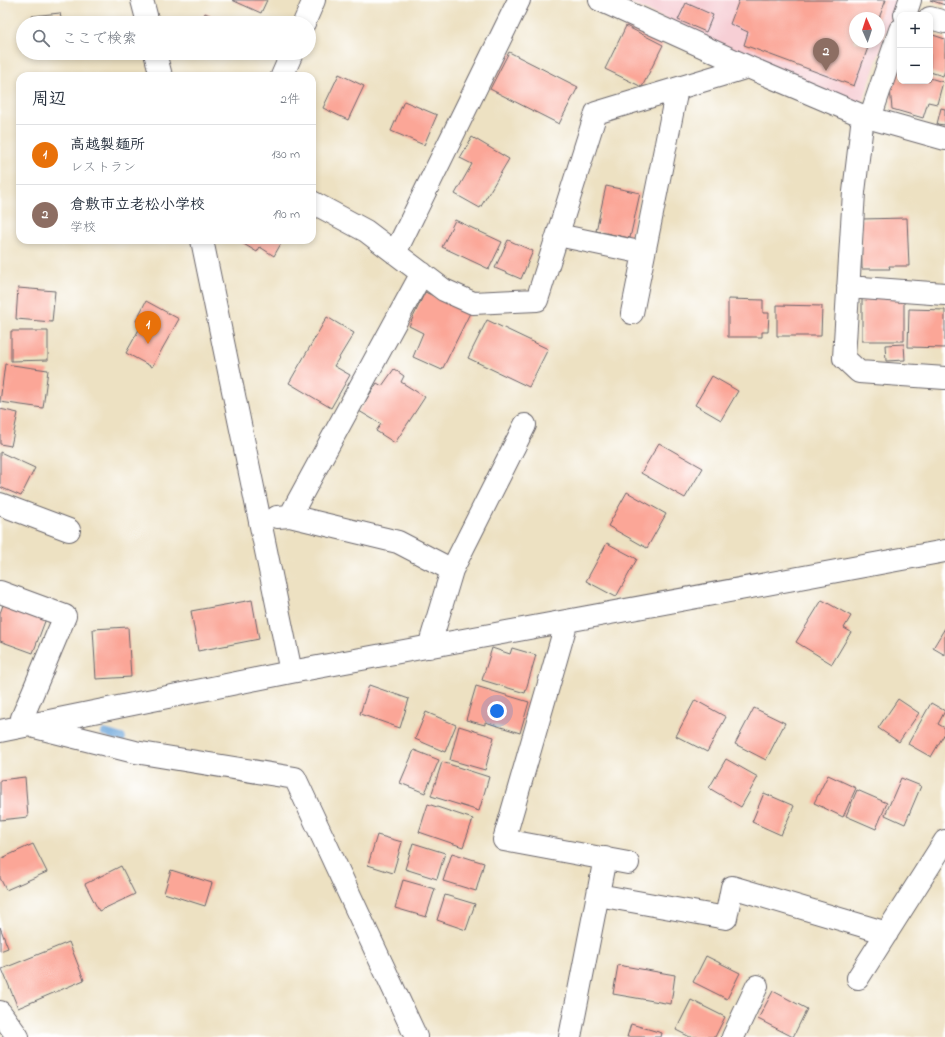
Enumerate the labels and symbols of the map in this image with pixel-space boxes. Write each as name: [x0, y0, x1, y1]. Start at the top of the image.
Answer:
north arrow: [849, 12, 885, 48]
pin: 2: [813, 38, 839, 71]
pin: 1: [135, 311, 161, 344]
your location: [487, 701, 507, 721]

